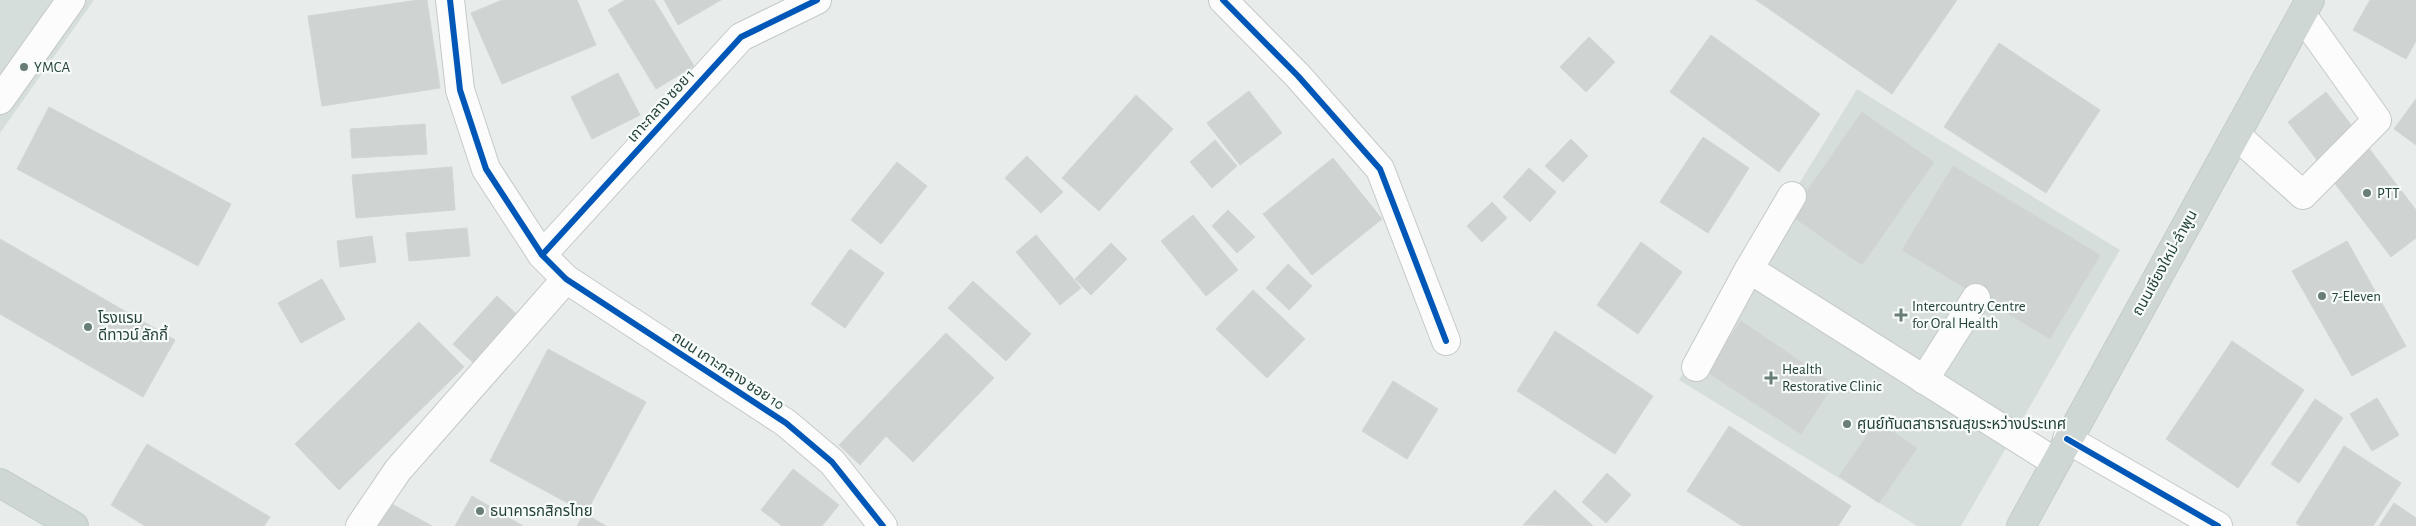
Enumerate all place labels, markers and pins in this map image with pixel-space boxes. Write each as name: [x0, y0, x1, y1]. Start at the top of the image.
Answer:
place label: YMCA: [34, 60, 71, 75]
marker: YMCA: [18, 61, 30, 73]
place label: PTT: [2377, 186, 2400, 201]
marker: PTT: [2361, 187, 2373, 199]
place label: 7-Eleven: [2332, 289, 2381, 304]
marker: 7-Eleven: [2316, 290, 2328, 302]
place label: Intercountry Centre for Oral Health: [1912, 299, 2026, 331]
marker: Intercountry Centre for Oral Health: [1894, 308, 1908, 322]
place label: โรงแรม ดีทาวน์ ลักกี้: [98, 310, 168, 343]
marker: โรงแรม ดีทาวน์ ลักกี้: [82, 321, 94, 333]
place label: Health Restorative Clinic: [1782, 362, 1882, 394]
marker: Health Restorative Clinic: [1764, 371, 1778, 385]
place label: ศูนย์ทันตสาธารณสุขระหว่างประเทศ: [1857, 415, 2066, 433]
marker: ศูนย์ทันตสาธารณสุขระหว่างประเทศ: [1841, 418, 1853, 430]
place label: ธนาคารกสิกรไทย: [490, 503, 593, 519]
marker: ธนาคารกสิกรไทย: [474, 505, 486, 517]

